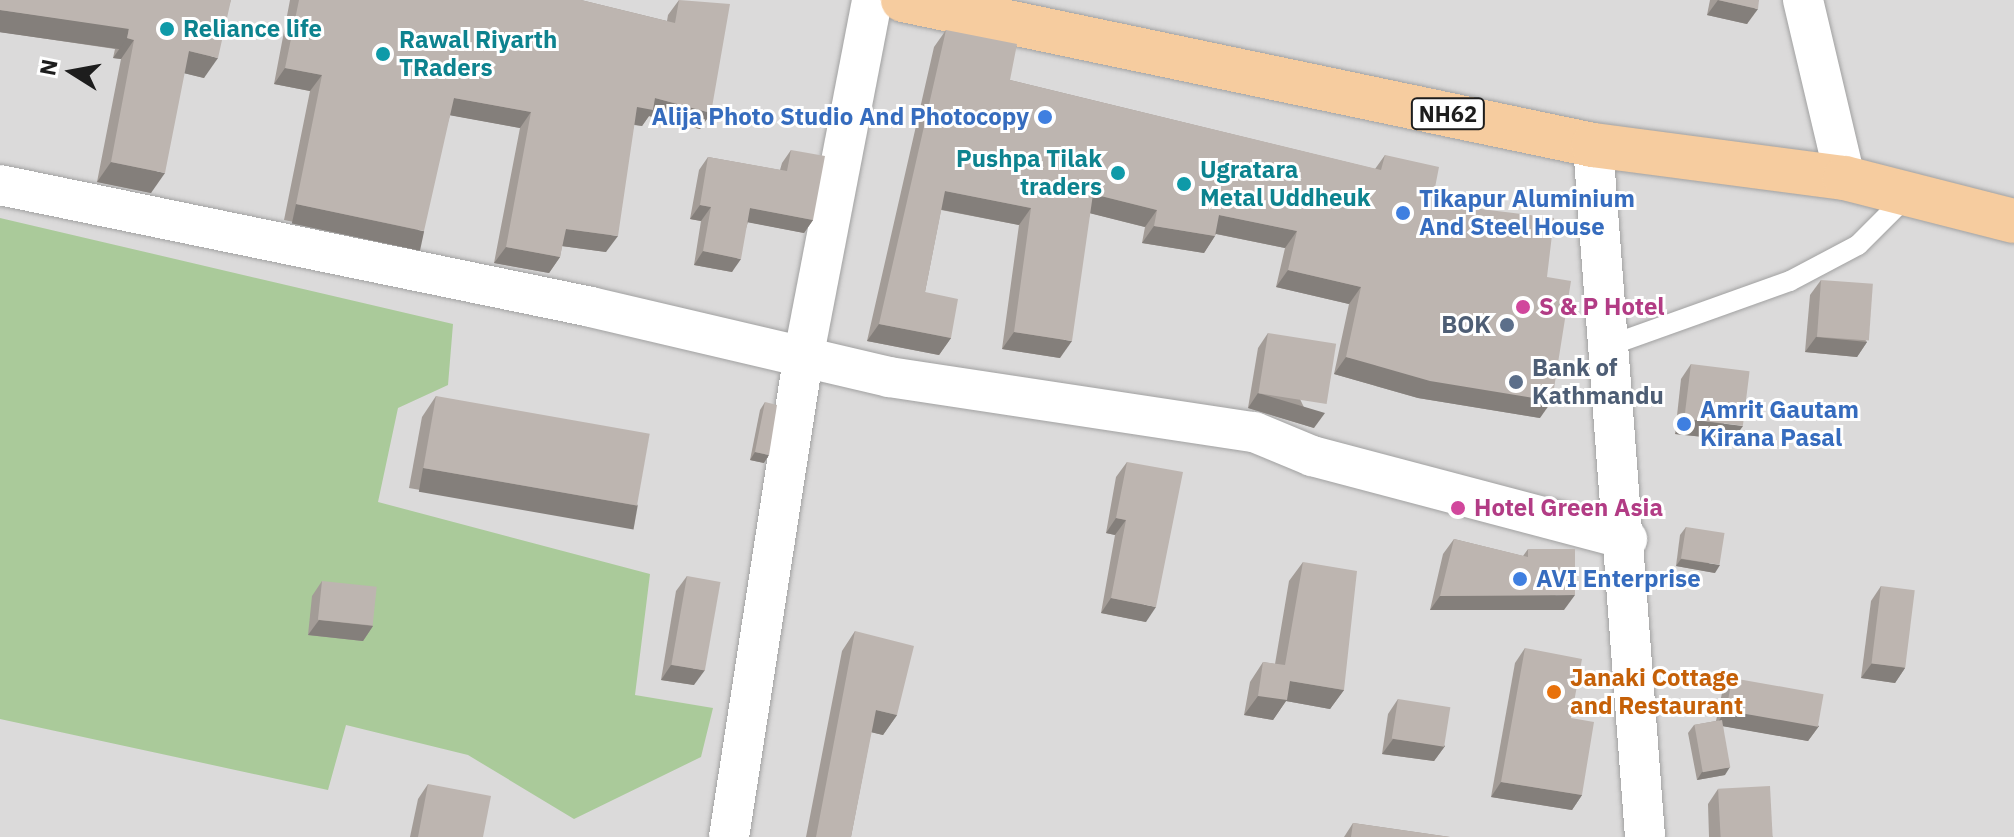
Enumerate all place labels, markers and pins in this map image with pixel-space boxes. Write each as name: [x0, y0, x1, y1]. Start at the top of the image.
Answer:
place label: Reliance life: [183, 15, 322, 43]
marker: Reliance life: [158, 20, 176, 38]
place label: Rawal Riyarth TRaders: [399, 26, 557, 82]
marker: Rawal Riyarth TRaders: [374, 45, 392, 63]
place label: Alija Photo Studio And Photocopy: [651, 103, 1029, 131]
marker: Alija Photo Studio And Photocopy: [1036, 108, 1054, 126]
place label: Pushpa Tilak traders: [956, 145, 1102, 201]
place label: Ugratara Metal Uddheuk: [1200, 156, 1371, 212]
marker: Pushpa Tilak traders: [1109, 164, 1127, 182]
marker: Ugratara Metal Uddheuk: [1175, 175, 1193, 193]
place label: Tikapur Aluminium And Steel House: [1419, 185, 1635, 241]
marker: Tikapur Aluminium And Steel House: [1394, 204, 1412, 222]
place label: S & P Hotel: [1539, 293, 1665, 321]
marker: S & P Hotel: [1514, 298, 1532, 316]
place label: BOK: [1441, 311, 1491, 339]
marker: BOK: [1498, 316, 1516, 334]
place label: Bank of Kathmandu: [1532, 354, 1664, 410]
marker: Bank of Kathmandu: [1507, 373, 1525, 391]
place label: Amrit Gautam Kirana Pasal: [1700, 396, 1859, 452]
marker: Amrit Gautam Kirana Pasal: [1675, 415, 1693, 433]
place label: Hotel Green Asia: [1474, 494, 1663, 522]
marker: Hotel Green Asia: [1449, 499, 1467, 517]
place label: AVI Enterprise: [1536, 565, 1701, 593]
marker: AVI Enterprise: [1511, 570, 1529, 588]
place label: Janaki Cottage and Restaurant: [1570, 664, 1743, 720]
marker: Janaki Cottage and Restaurant: [1545, 683, 1563, 701]

